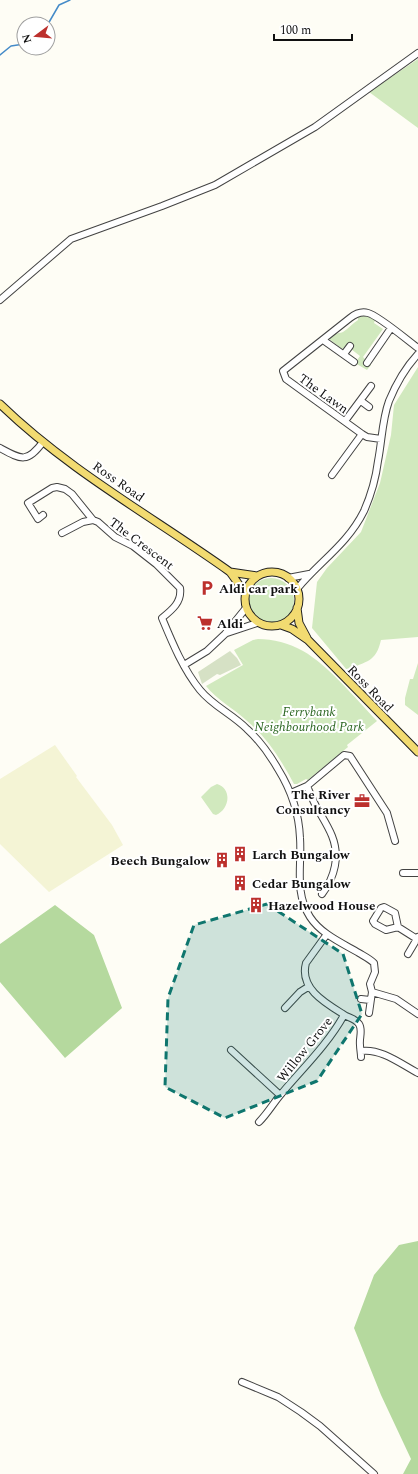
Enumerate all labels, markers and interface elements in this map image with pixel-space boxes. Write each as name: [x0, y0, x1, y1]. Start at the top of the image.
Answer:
north arrow: [16, 16, 56, 56]
scale bar: [274, 16, 352, 42]
text: 100 m: [280, 21, 311, 40]
text: N: [17, 32, 36, 45]
street label: The Lawn: [294, 369, 353, 419]
street label: Ross Road: [88, 457, 148, 507]
street label: The Crescent: [105, 513, 179, 575]
parking icon: Aldi car park: [198, 579, 216, 597]
place label: Aldi car park: [219, 579, 298, 599]
supermarket icon: Aldi: [196, 614, 214, 632]
place label: Aldi: [217, 614, 243, 634]
street label: Ross Road: [342, 660, 398, 717]
park label: Ferrybank Neighbourhood Park: [254, 702, 364, 737]
place label: The River Consultancy: [276, 785, 351, 820]
office icon: The River Consultancy: [353, 792, 371, 810]
building icon: Larch Bungalow: [231, 845, 249, 863]
place label: Larch Bungalow: [252, 845, 350, 865]
place label: Beech Bungalow: [111, 851, 211, 871]
building icon: Beech Bungalow: [213, 851, 231, 869]
building icon: Cedar Bungalow: [231, 874, 249, 892]
place label: Cedar Bungalow: [252, 874, 351, 894]
building icon: Hazelwood House: [247, 896, 265, 914]
place label: Hazelwood House: [268, 896, 375, 916]
street label: Willow Grove: [272, 1013, 337, 1087]

